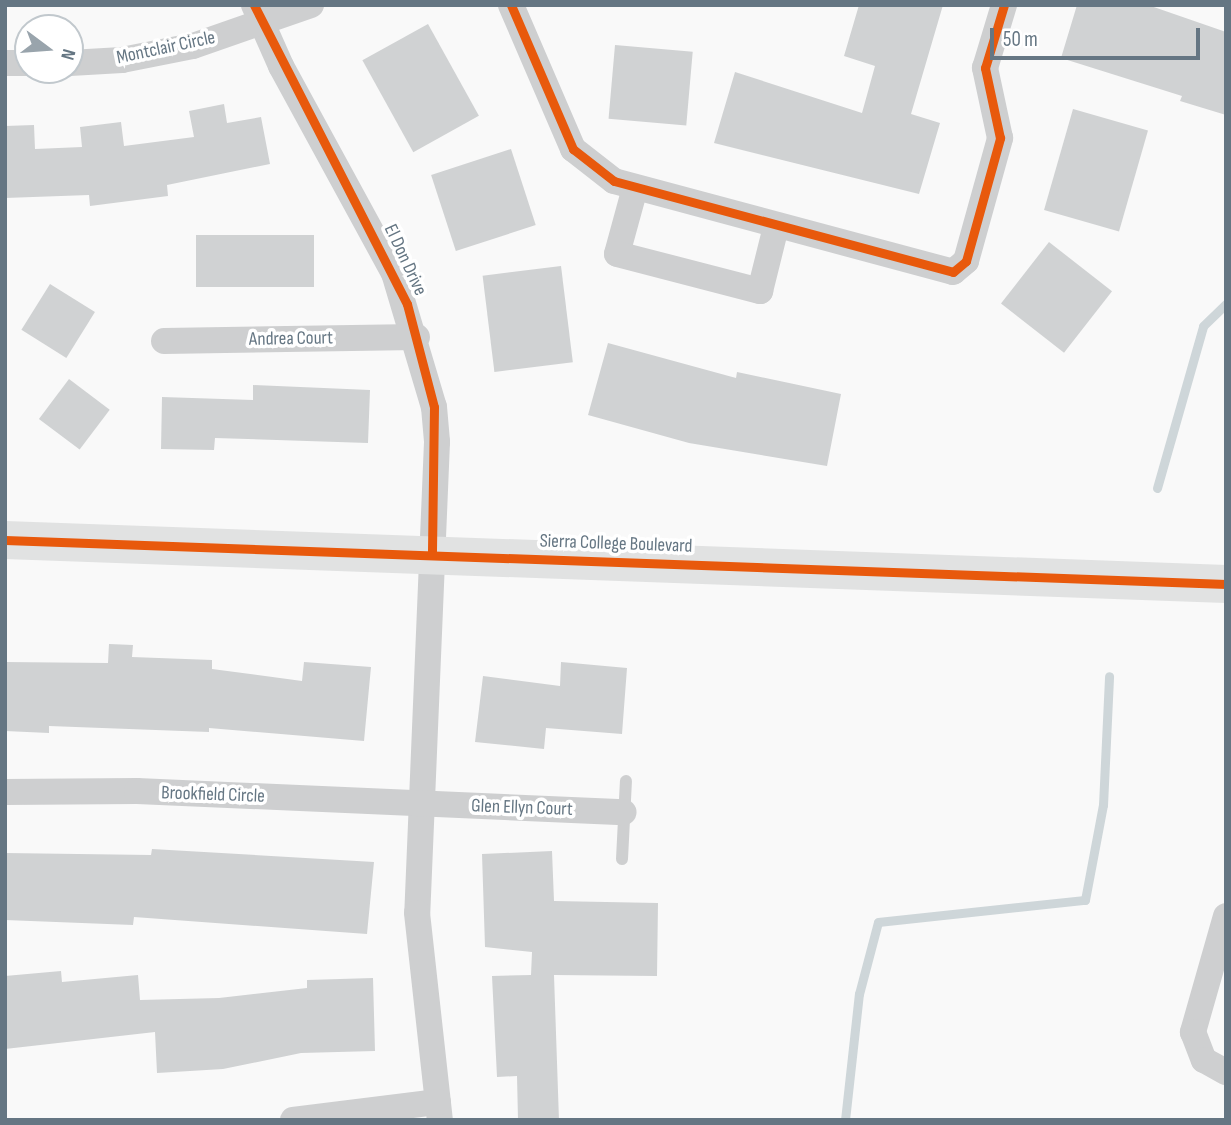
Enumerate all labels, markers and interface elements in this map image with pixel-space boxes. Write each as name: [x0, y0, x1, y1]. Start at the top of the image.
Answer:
north arrow: [14, 14, 84, 84]
scale bar: [993, 14, 1203, 58]
street label: Montclair Circle: [115, 26, 217, 70]
text: 50 m: [1003, 27, 1038, 52]
text: N: [55, 46, 80, 62]
street label: El Don Drive: [379, 221, 431, 299]
street label: Andrea Court: [249, 327, 333, 351]
street label: Sierra College Boulevard: [539, 530, 693, 558]
street label: Brookfield Circle: [161, 782, 265, 808]
street label: Glen Ellyn Court: [471, 795, 573, 821]

